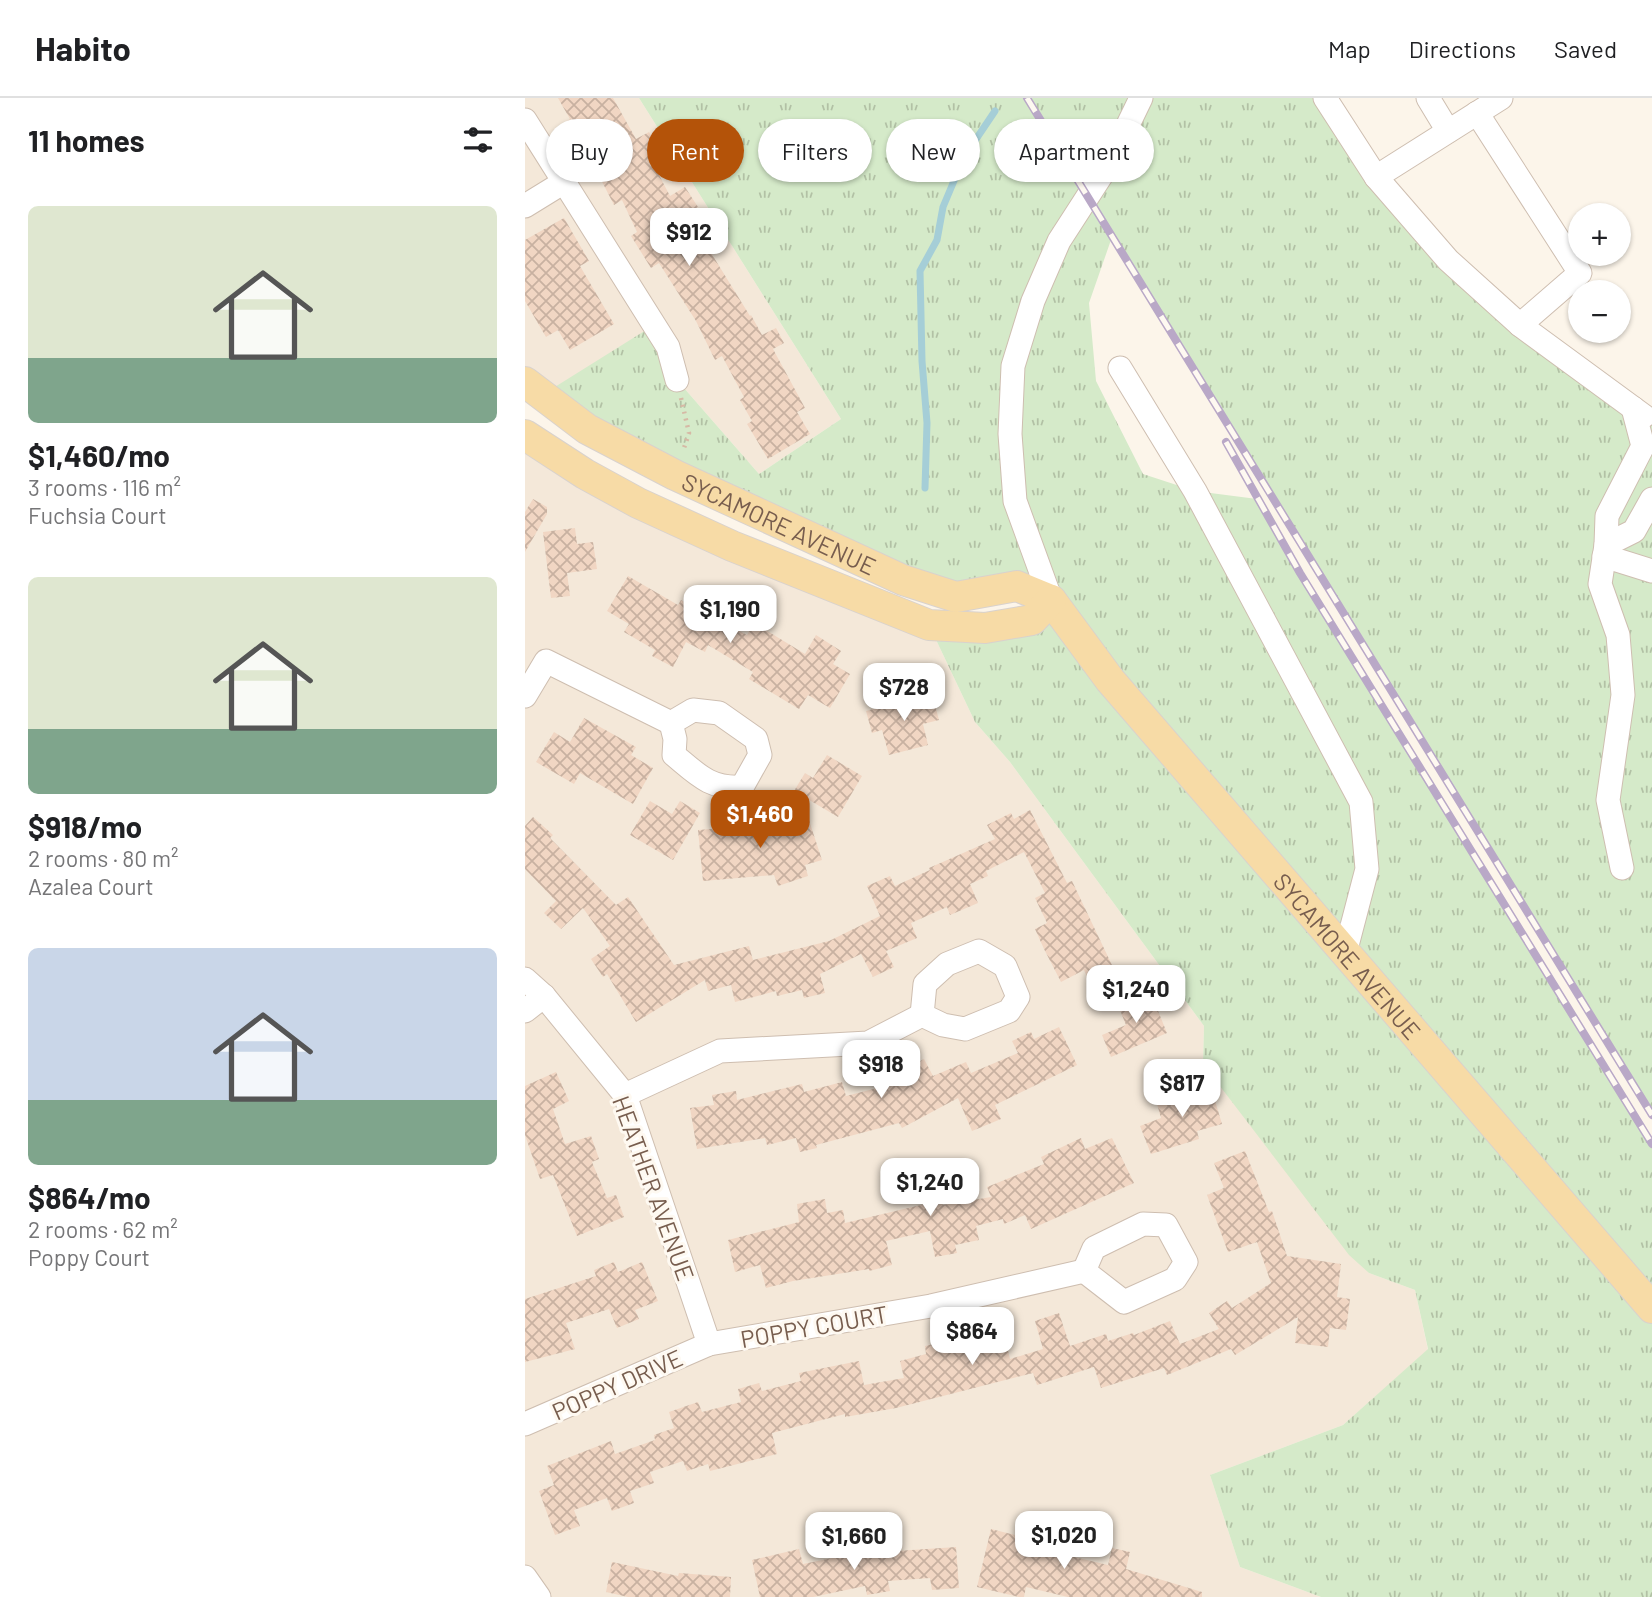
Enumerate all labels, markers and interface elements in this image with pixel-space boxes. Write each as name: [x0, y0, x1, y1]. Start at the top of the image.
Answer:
text: Habito: [35, 28, 131, 68]
text: Map: [1328, 34, 1371, 63]
text: Directions: [1409, 34, 1516, 63]
text: Saved: [1554, 34, 1617, 63]
chip: Buy: [546, 119, 633, 182]
chip: Rent: [647, 119, 744, 182]
chip: Filters: [758, 119, 872, 182]
chip: New: [886, 119, 980, 182]
chip: Apartment: [994, 119, 1154, 182]
icon: filters: [459, 121, 497, 159]
text: 11 homes: [28, 122, 145, 158]
map controls: [1568, 203, 1631, 343]
button: +: [1568, 203, 1631, 266]
pin: $912: [648, 208, 730, 268]
text: $912: [666, 217, 712, 245]
icon: home: [200, 252, 326, 378]
button: −: [1568, 280, 1631, 343]
text: $1,460/mo: [28, 437, 170, 473]
street label: SYCAMORE AVENUE: [678, 466, 881, 580]
text: 3 rooms · 116 m²: [28, 473, 181, 501]
text: Fuchsia Court: [28, 501, 167, 529]
pin: $1,190: [673, 586, 787, 645]
text: $1,190: [700, 594, 760, 622]
icon: home: [200, 623, 326, 749]
pin: $728: [863, 664, 945, 723]
text: $728: [879, 672, 929, 700]
pin: $1,460: [703, 790, 817, 850]
text: $1,460: [727, 799, 793, 827]
text: $918/mo: [28, 808, 142, 844]
text: 2 rooms · 80 m²: [28, 844, 178, 872]
street label: SYCAMORE AVENUE: [1268, 867, 1427, 1045]
text: Azalea Court: [28, 872, 154, 900]
pin: $1,240: [1079, 965, 1193, 1025]
text: $1,240: [1102, 974, 1170, 1002]
icon: home: [200, 994, 326, 1120]
pin: $918: [840, 1040, 922, 1100]
text: $918: [858, 1049, 904, 1077]
pin: $817: [1141, 1060, 1223, 1119]
text: $817: [1160, 1068, 1204, 1096]
street label: HEATHER AVENUE: [607, 1092, 701, 1284]
pin: $1,240: [873, 1158, 987, 1218]
text: $1,240: [896, 1167, 964, 1195]
text: $864/mo: [28, 1179, 151, 1215]
text: 2 rooms · 62 m²: [28, 1215, 178, 1243]
text: Poppy Court: [28, 1243, 150, 1271]
street label: POPPY COURT: [738, 1299, 890, 1353]
pin: $864: [931, 1308, 1013, 1367]
text: $864: [946, 1316, 998, 1344]
street label: POPPY DRIVE: [547, 1342, 687, 1426]
pin: $1,660: [797, 1512, 911, 1572]
pin: $1,020: [1007, 1512, 1121, 1571]
text: $1,020: [1031, 1520, 1097, 1548]
text: $1,660: [821, 1521, 887, 1549]

